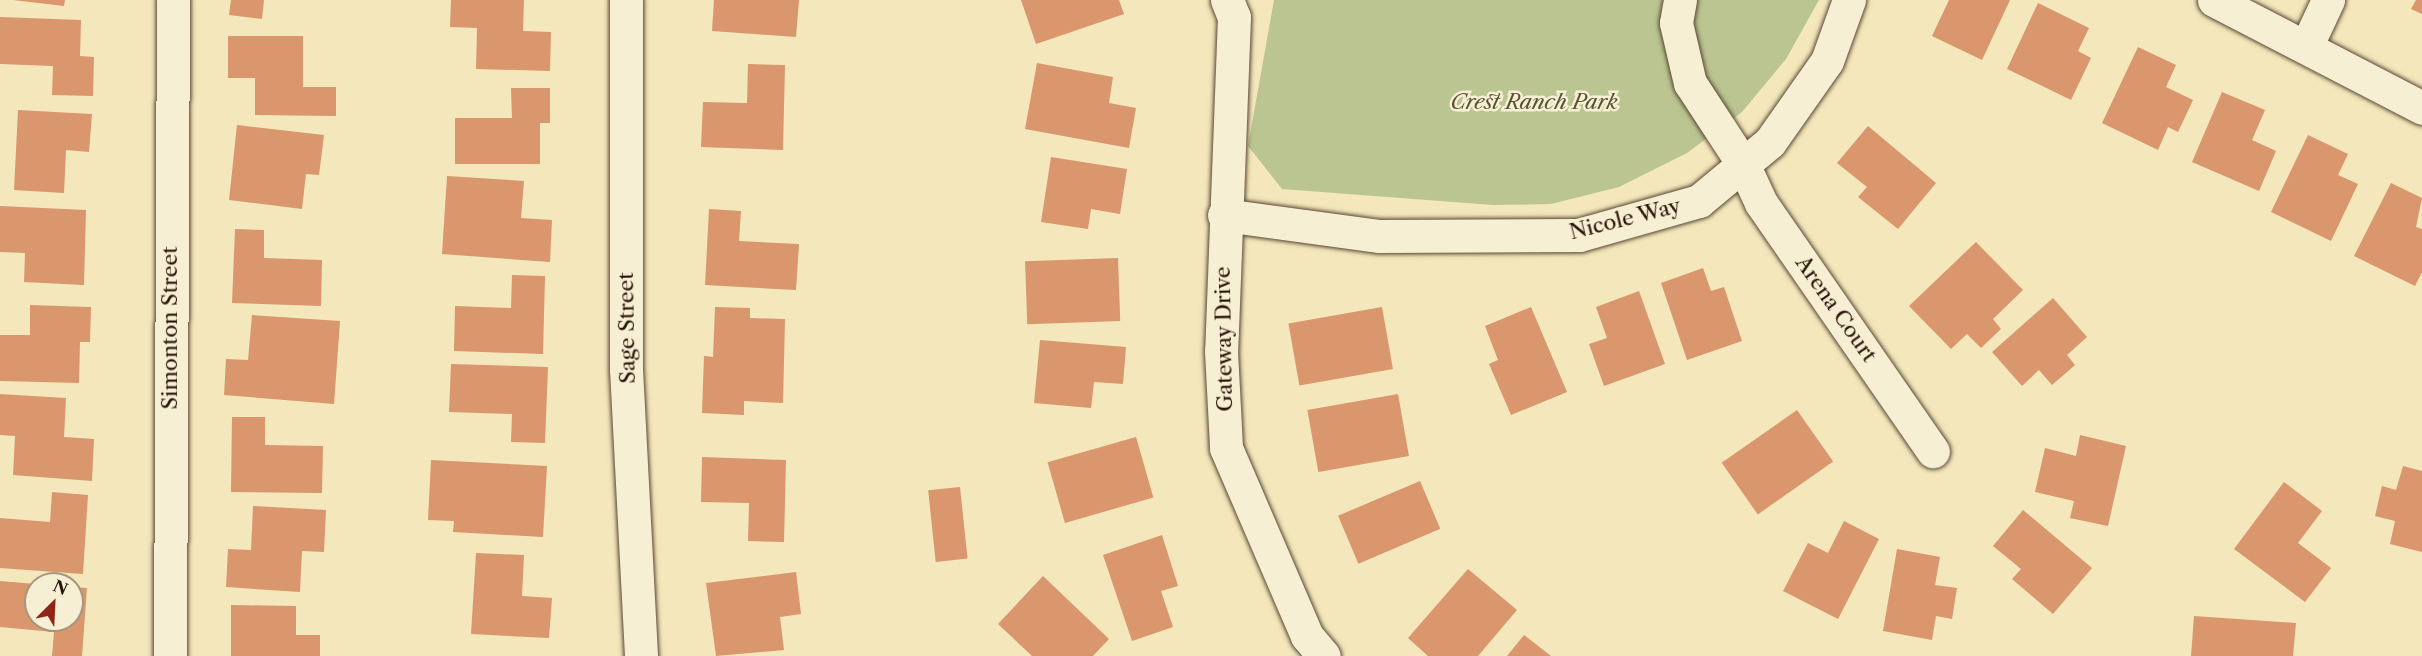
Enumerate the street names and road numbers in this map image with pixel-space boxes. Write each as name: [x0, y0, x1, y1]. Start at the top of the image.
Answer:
street label: Nicole Way: [1566, 193, 1684, 245]
street label: Simonton Street: [157, 246, 183, 410]
street label: Arena Court: [1790, 251, 1882, 367]
street label: Gateway Drive: [1210, 266, 1238, 412]
street label: Sage Street: [613, 272, 641, 384]

